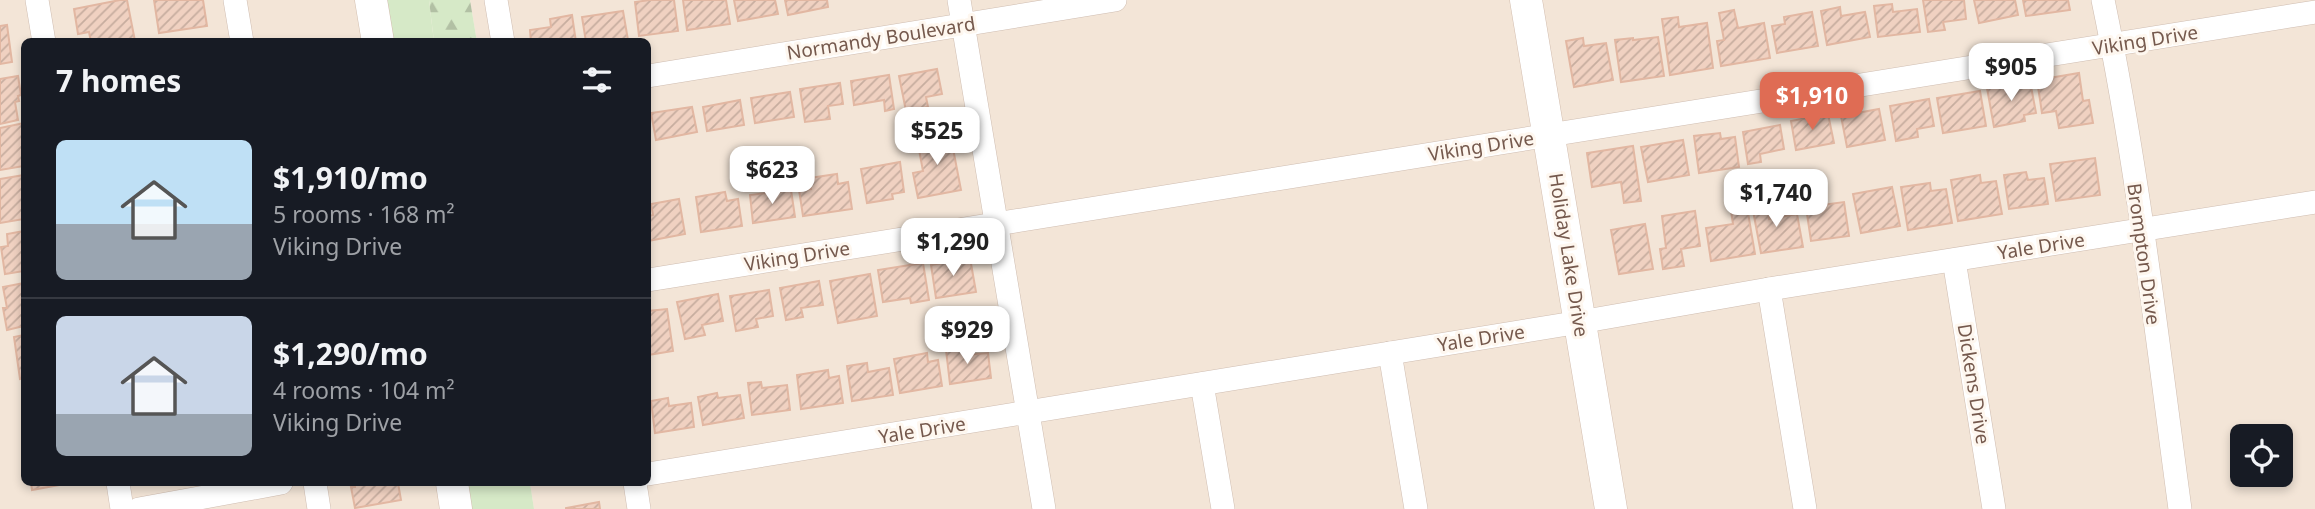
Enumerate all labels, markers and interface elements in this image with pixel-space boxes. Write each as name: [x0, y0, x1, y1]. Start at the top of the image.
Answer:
street label: Normandy Boulevard: [785, 10, 977, 66]
street label: Viking Drive: [2090, 19, 2200, 61]
pin: $905: [1970, 43, 2052, 103]
text: $905: [1985, 50, 2037, 82]
text: 7 homes: [56, 60, 181, 101]
icon: filters: [578, 61, 616, 99]
pin: $1,910: [1755, 72, 1869, 132]
text: $1,910: [1776, 79, 1848, 111]
pin: $525: [896, 108, 978, 167]
text: $525: [911, 114, 963, 146]
street label: Viking Drive: [1426, 125, 1536, 167]
pin: $623: [731, 146, 813, 206]
text: $623: [746, 153, 798, 185]
text: $1,910/mo: [273, 157, 428, 198]
icon: home: [112, 168, 196, 252]
pin: $1,740: [1719, 170, 1833, 229]
street label: Holiday Lake Drive: [1543, 171, 1595, 339]
text: $1,740: [1740, 176, 1812, 208]
street label: Brompton Drive: [2121, 181, 2167, 327]
text: 5 rooms · 168 m²: [273, 198, 455, 230]
pin: $1,290: [896, 218, 1010, 278]
text: $1,290: [917, 225, 989, 257]
street label: Yale Drive: [1996, 226, 2086, 266]
text: Viking Drive: [273, 230, 402, 262]
street label: Viking Drive: [742, 235, 852, 277]
pin: $929: [926, 306, 1008, 366]
text: $929: [941, 313, 993, 345]
street label: Yale Drive: [1436, 318, 1526, 358]
street label: Dickens Drive: [1952, 322, 1996, 446]
text: $1,290/mo: [273, 333, 428, 374]
icon: home: [112, 344, 196, 428]
text: 4 rooms · 104 m²: [273, 374, 455, 406]
text: Viking Drive: [273, 406, 402, 438]
street label: Yale Drive: [877, 410, 967, 450]
map controls: [2230, 424, 2293, 487]
button: locate: [2230, 424, 2293, 487]

